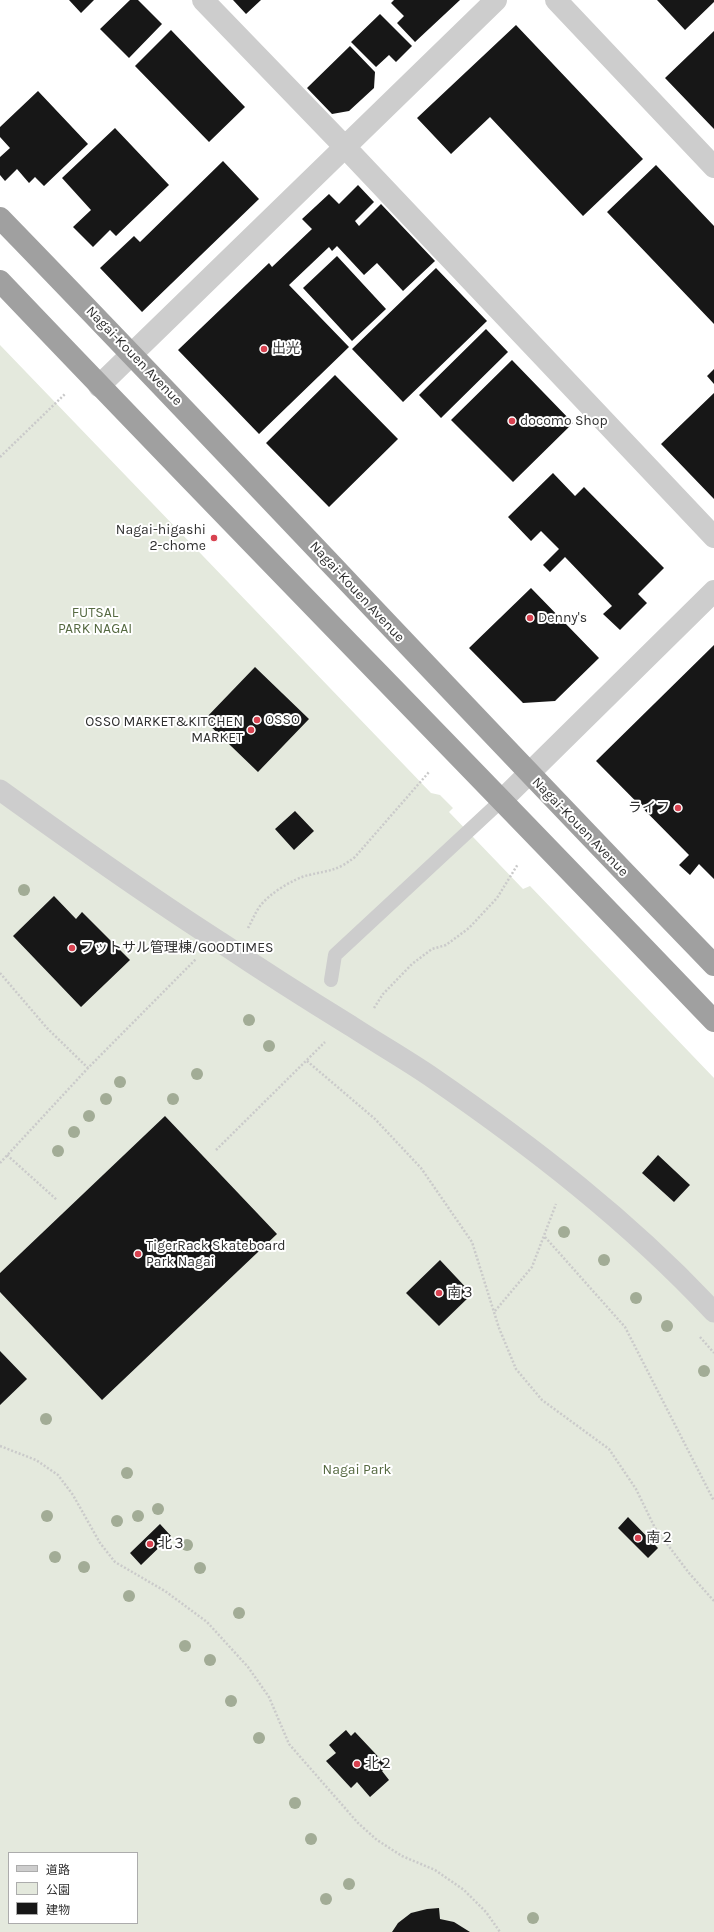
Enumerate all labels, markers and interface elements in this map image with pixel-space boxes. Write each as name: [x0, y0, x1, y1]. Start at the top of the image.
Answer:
street label: Nagai-Kouen Avenue: [82, 303, 186, 409]
place label: 出光: [272, 341, 300, 357]
marker: 出光: [259, 344, 269, 354]
place label: docomo Shop: [520, 413, 608, 429]
marker: docomo Shop: [507, 416, 517, 426]
place label: Nagai-higashi 2-chome: [116, 522, 206, 554]
marker: Nagai-higashi 2-chome: [209, 533, 219, 543]
street label: Nagai-Kouen Avenue: [306, 538, 408, 646]
park label: FUTSAL PARK NAGAI: [58, 605, 132, 638]
place label: Denny's: [538, 610, 587, 626]
marker: Denny's: [525, 613, 535, 623]
place label: OSSO: [265, 712, 300, 728]
place label: OSSO MARKET&KITCHEN MARKET: [85, 714, 243, 746]
marker: OSSO: [252, 715, 262, 725]
marker: OSSO MARKET&KITCHEN MARKET: [246, 725, 256, 735]
street label: Nagai-Kouen Avenue: [528, 774, 632, 880]
place label: ライフ: [628, 800, 670, 816]
marker: ライフ: [673, 803, 683, 813]
place label: フットサル管理棟/GOODTIMES: [80, 940, 273, 956]
marker: フットサル管理棟/GOODTIMES: [67, 943, 77, 953]
place label: TigerRack Skateboard Park Nagai: [146, 1238, 286, 1270]
marker: TigerRack Skateboard Park Nagai: [133, 1249, 143, 1259]
place label: 南３: [447, 1285, 475, 1301]
marker: 南３: [434, 1288, 444, 1298]
park label: Nagai Park: [323, 1462, 391, 1478]
place label: 南２: [646, 1530, 674, 1546]
marker: 南２: [633, 1533, 643, 1543]
place label: 北３: [158, 1536, 186, 1552]
marker: 北３: [145, 1539, 155, 1549]
place label: 北２: [365, 1756, 393, 1772]
marker: 北２: [352, 1759, 362, 1769]
legend: [8, 1852, 138, 1924]
text: 道路: [46, 1863, 70, 1877]
text: 公園: [46, 1883, 70, 1897]
text: 建物: [46, 1903, 70, 1917]

